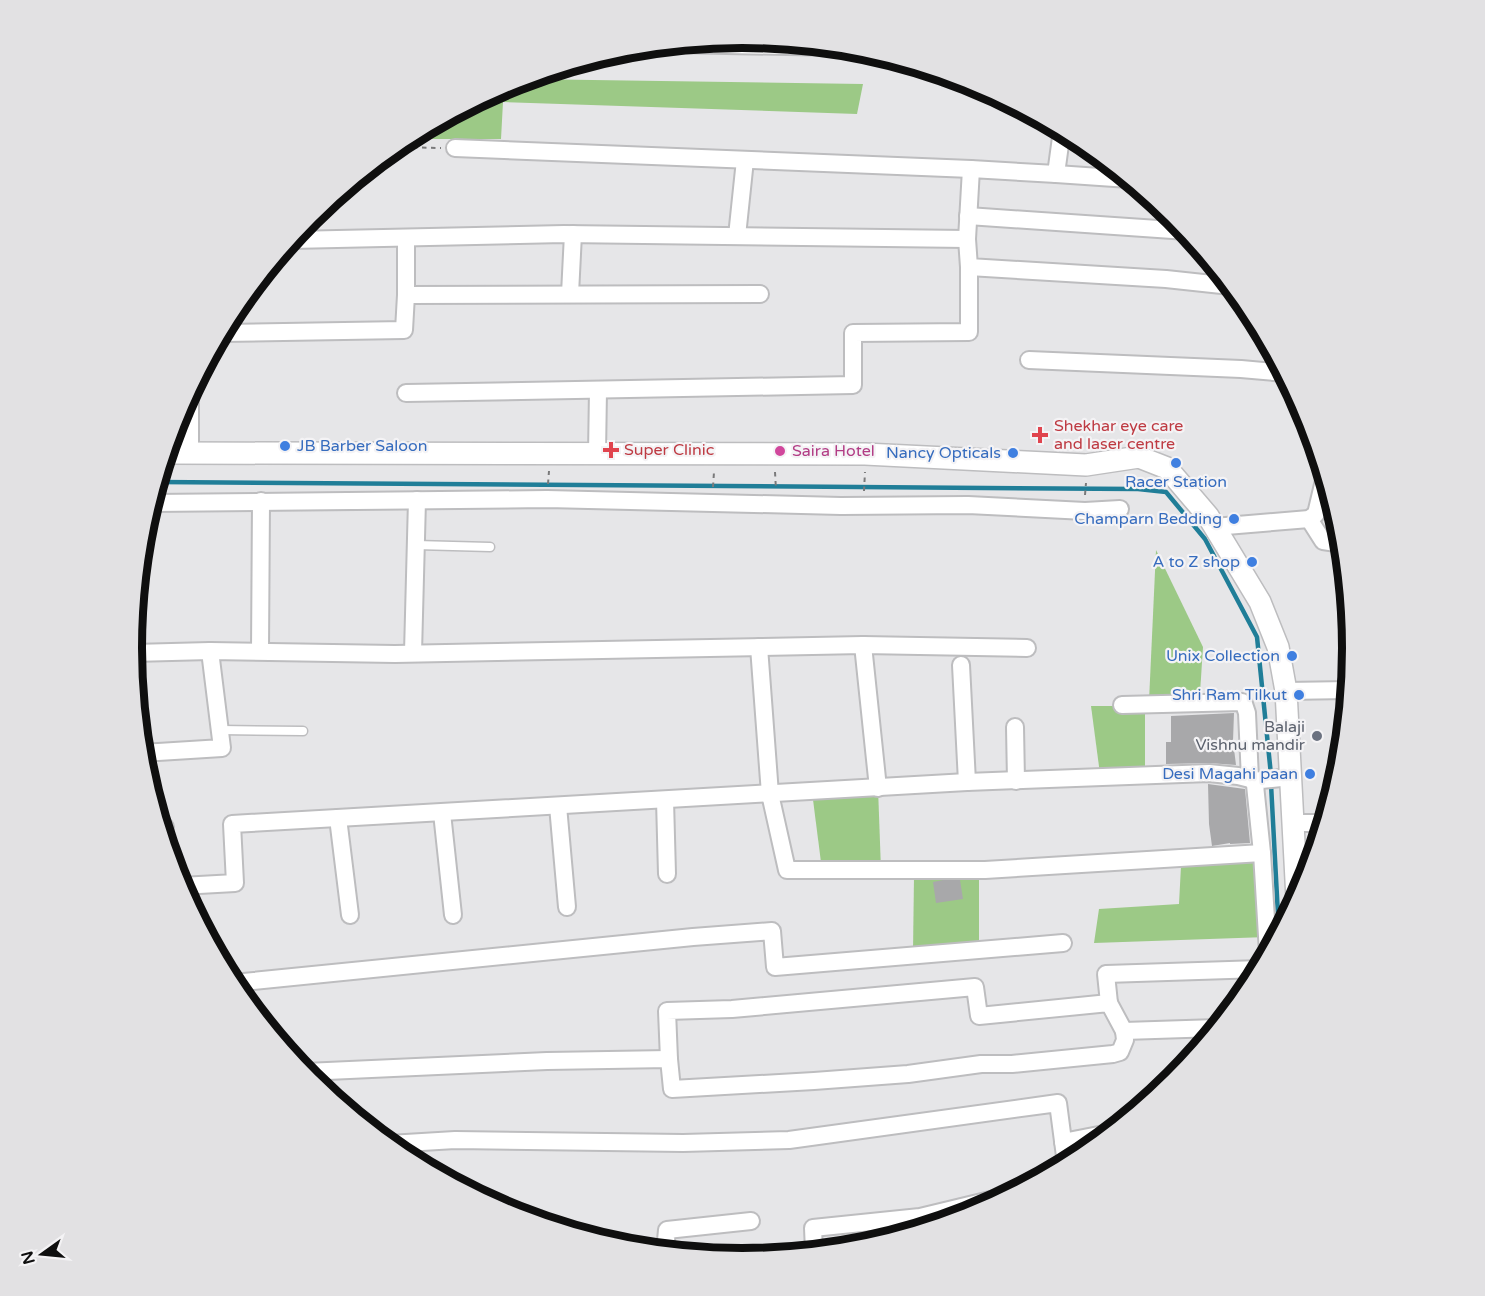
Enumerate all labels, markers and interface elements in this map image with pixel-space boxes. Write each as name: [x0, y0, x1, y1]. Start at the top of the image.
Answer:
place label: Shekhar eye care and laser centre: [1054, 416, 1183, 454]
marker: Shekhar eye care and laser centre: [1031, 426, 1049, 444]
place label: JB Barber Saloon: [297, 436, 427, 456]
marker: JB Barber Saloon: [278, 439, 292, 453]
place label: Super Clinic: [624, 440, 714, 460]
marker: Super Clinic: [602, 441, 620, 459]
place label: Saira Hotel: [792, 441, 875, 461]
place label: Nancy Opticals: [886, 443, 1001, 463]
marker: Saira Hotel: [773, 444, 787, 458]
marker: Nancy Opticals: [1006, 446, 1020, 460]
marker: Racer Station: [1169, 456, 1183, 470]
place label: Racer Station: [1125, 472, 1227, 492]
place label: Champarn Bedding: [1074, 509, 1222, 529]
marker: Champarn Bedding: [1227, 512, 1241, 526]
place label: A to Z shop: [1152, 552, 1240, 572]
marker: A to Z shop: [1245, 555, 1259, 569]
place label: Unix Collection: [1166, 646, 1280, 666]
marker: Unix Collection: [1285, 649, 1299, 663]
place label: Shri Ram Tilkut: [1172, 685, 1287, 705]
marker: Shri Ram Tilkut: [1292, 688, 1306, 702]
place label: Balaji Vishnu mandir: [1195, 717, 1306, 755]
marker: Balaji Vishnu mandir: [1310, 729, 1324, 743]
place label: Desi Magahi paan: [1162, 764, 1298, 784]
marker: Desi Magahi paan: [1303, 767, 1317, 781]
north arrow: [12, 1224, 72, 1284]
text: N: [17, 1249, 40, 1266]

